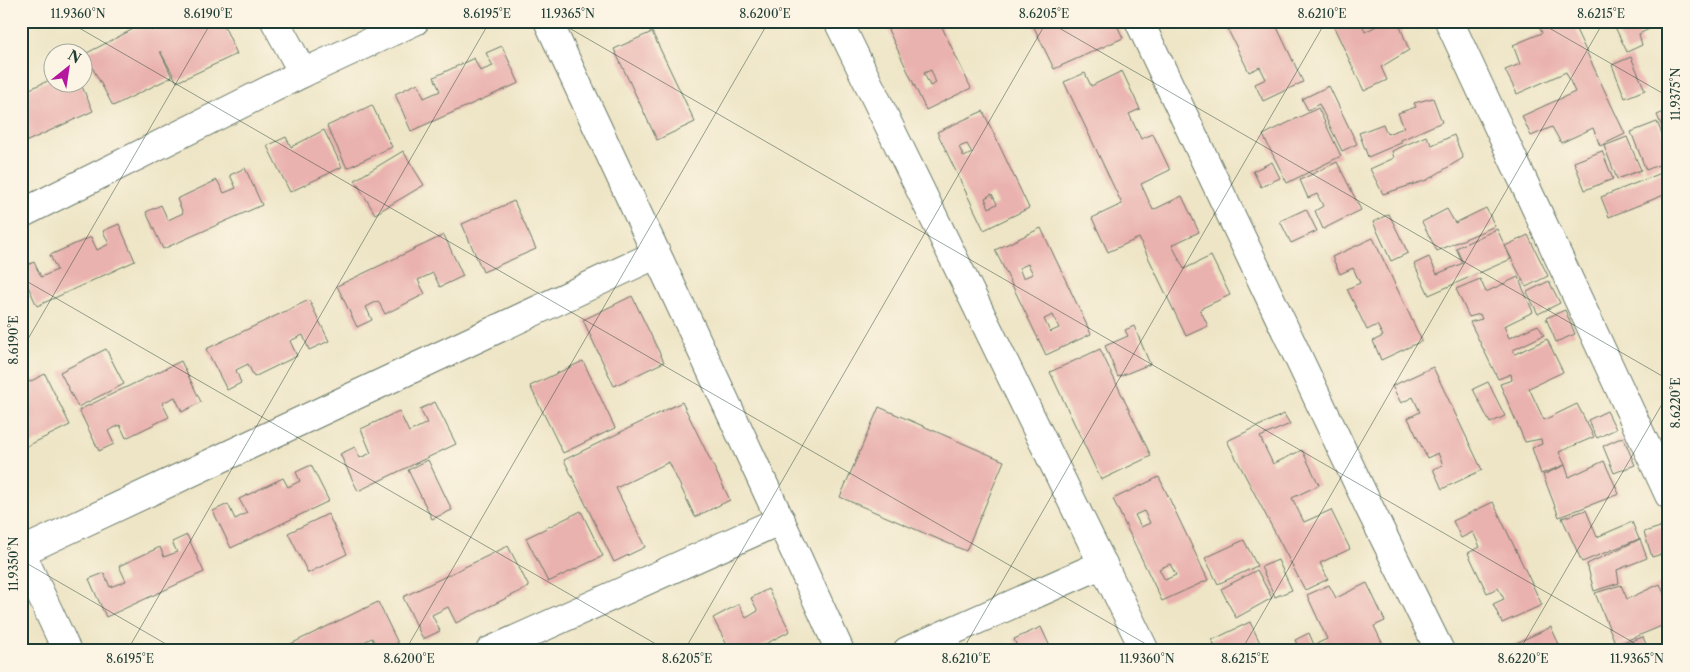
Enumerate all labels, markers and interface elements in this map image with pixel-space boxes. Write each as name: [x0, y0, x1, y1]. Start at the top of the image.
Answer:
text: 11.9360°N: [50, 6, 106, 21]
text: 8.6190°E: [183, 6, 233, 21]
text: 8.6195°E: [463, 6, 511, 21]
text: 11.9365°N: [541, 6, 595, 21]
text: 8.6200°E: [739, 6, 791, 21]
text: 8.6205°E: [1019, 6, 1069, 21]
text: 8.6210°E: [1297, 6, 1347, 21]
text: 8.6215°E: [1577, 6, 1625, 21]
north arrow: [42, 42, 92, 92]
text: N: [65, 46, 84, 68]
text: 11.9375°N: [1668, 67, 1683, 120]
text: 8.6190°E: [6, 315, 21, 365]
text: 8.6220°E: [1668, 378, 1683, 428]
text: 11.9350°N: [6, 537, 21, 591]
text: 8.6195°E: [106, 651, 154, 666]
text: 8.6200°E: [383, 651, 435, 666]
text: 8.6205°E: [662, 651, 712, 666]
text: 8.6210°E: [941, 651, 991, 666]
text: 11.9360°N: [1119, 651, 1175, 666]
text: 8.6215°E: [1221, 651, 1269, 666]
text: 8.6220°E: [1498, 651, 1548, 666]
text: 11.9365°N: [1610, 651, 1664, 666]

